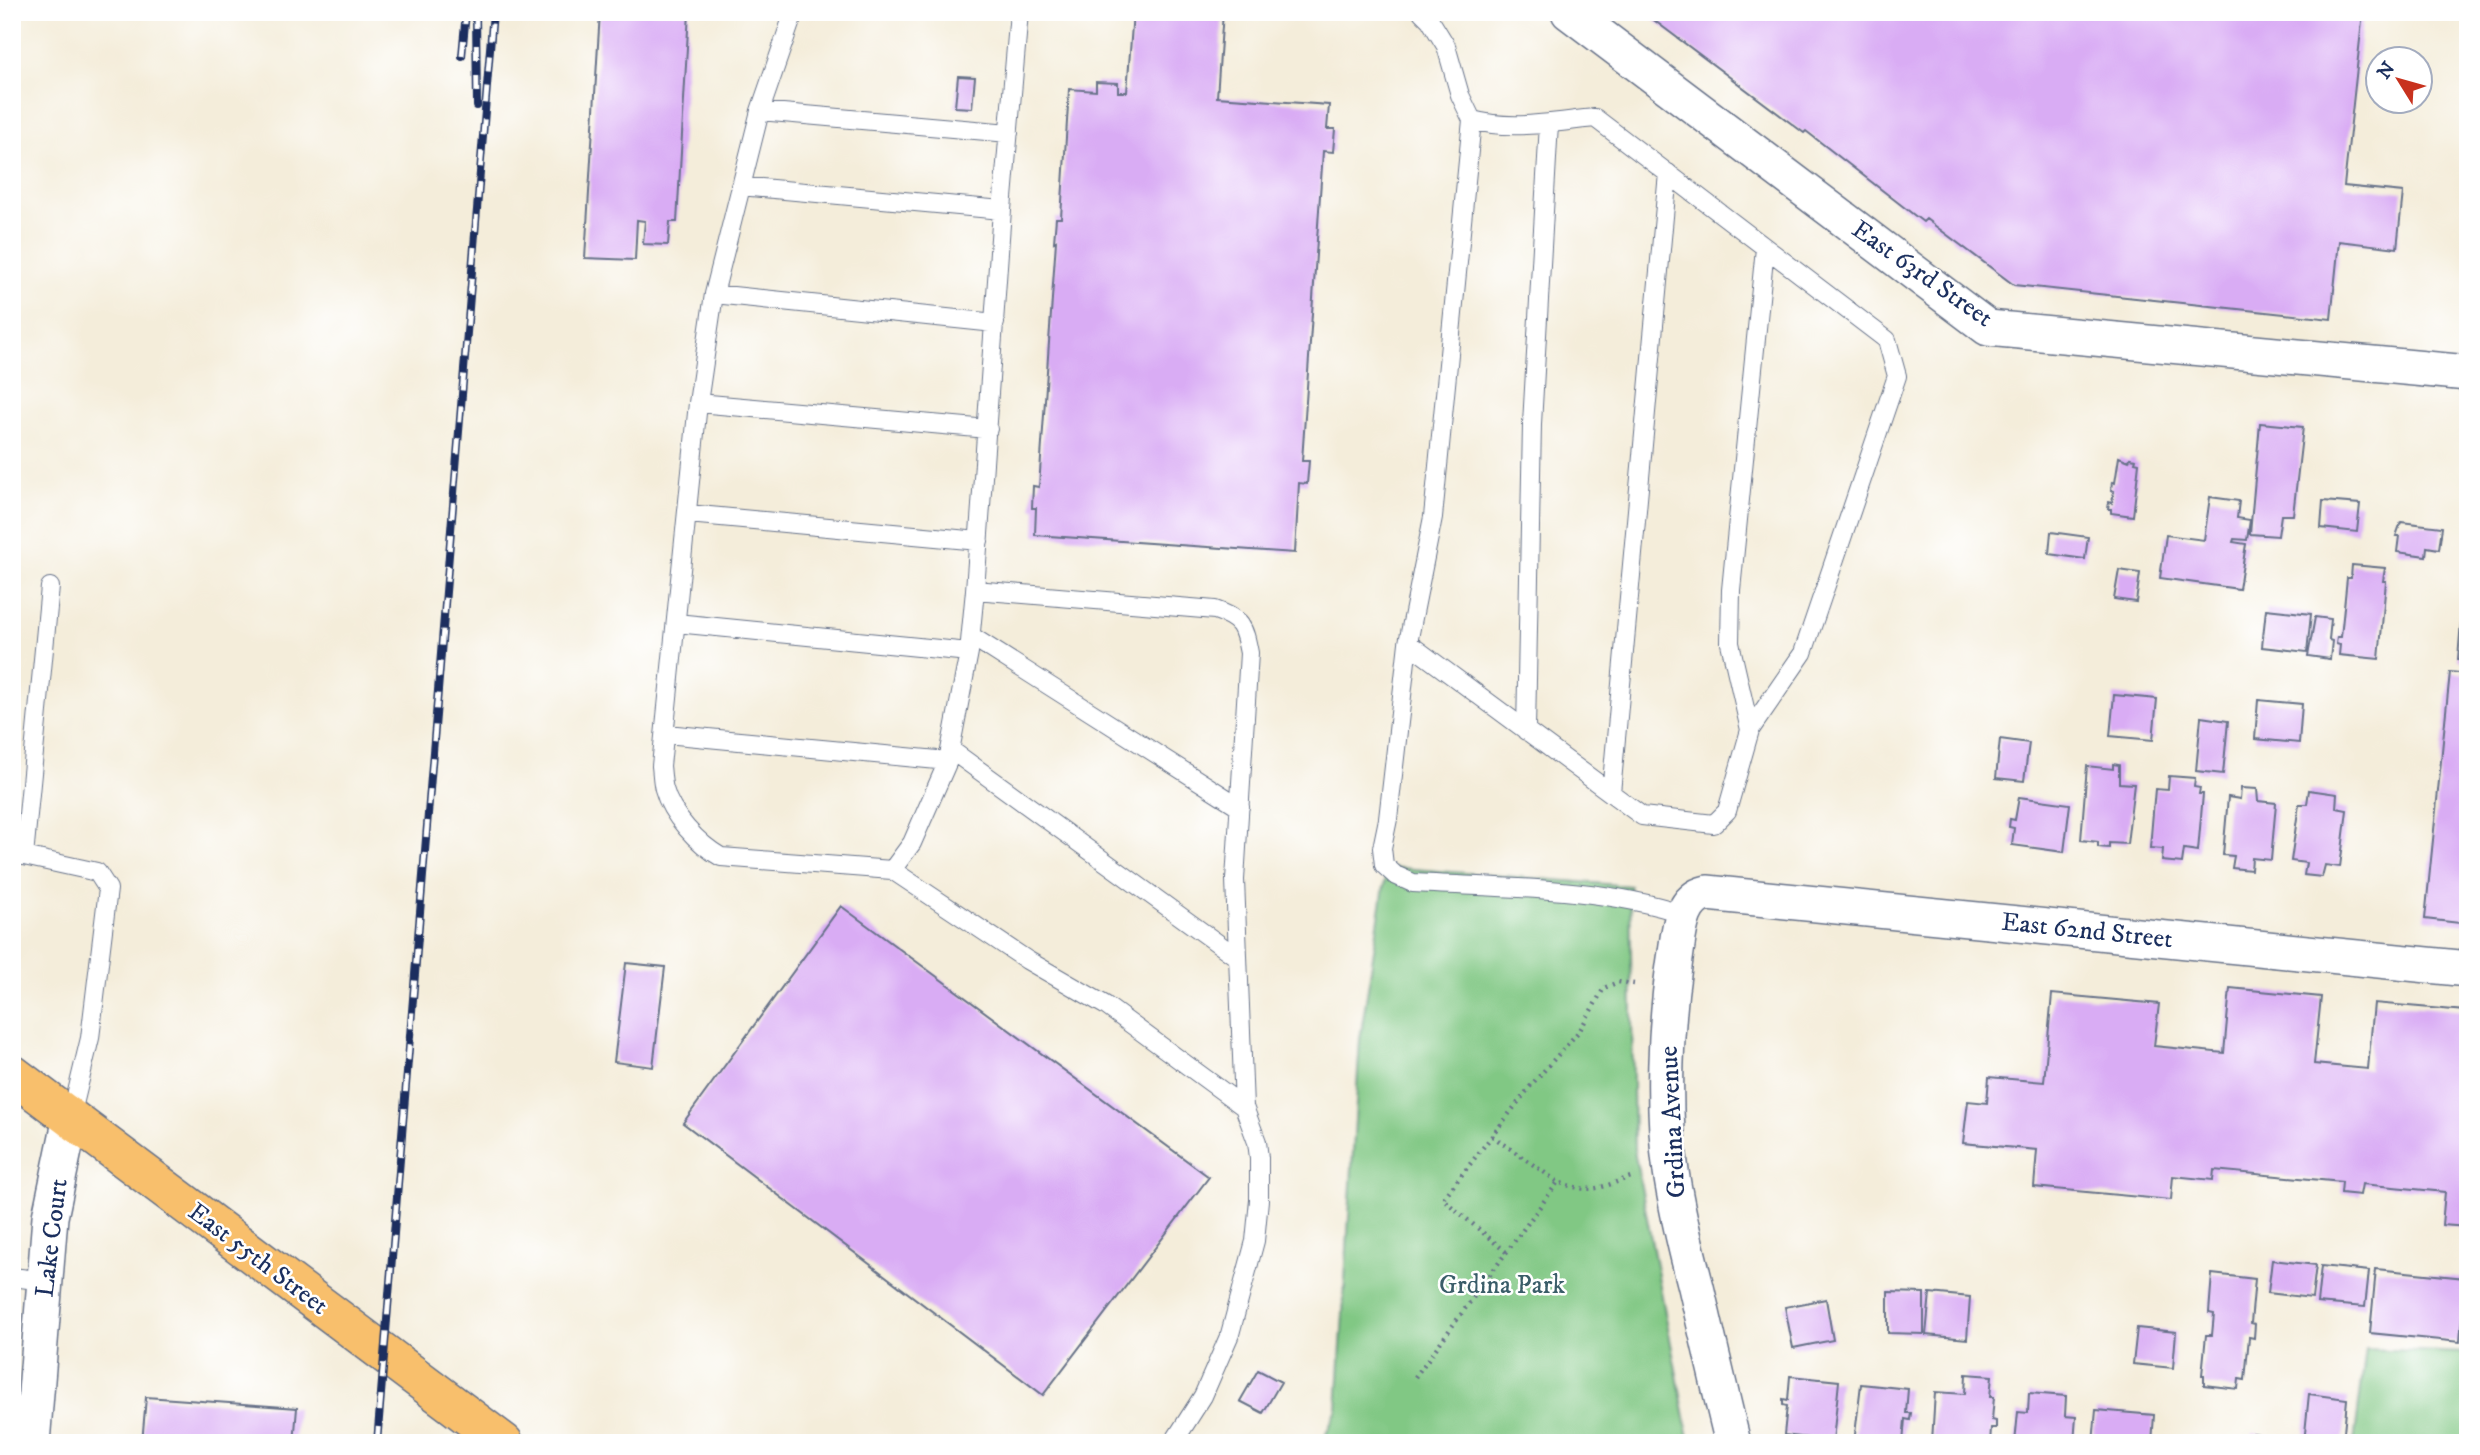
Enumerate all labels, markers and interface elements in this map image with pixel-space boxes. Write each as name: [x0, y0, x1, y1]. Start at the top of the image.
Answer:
north arrow: [2364, 46, 2434, 116]
text: N: [2373, 57, 2401, 84]
street label: East 63rd Street: [1845, 213, 1999, 335]
street label: East 62nd Street: [2000, 906, 2174, 956]
street label: Grdina Avenue: [1653, 1045, 1693, 1199]
street label: Lake Court: [28, 1177, 76, 1299]
street label: East 55th Street: [181, 1196, 335, 1322]
park label: Grdina Park: [1439, 1269, 1565, 1302]

